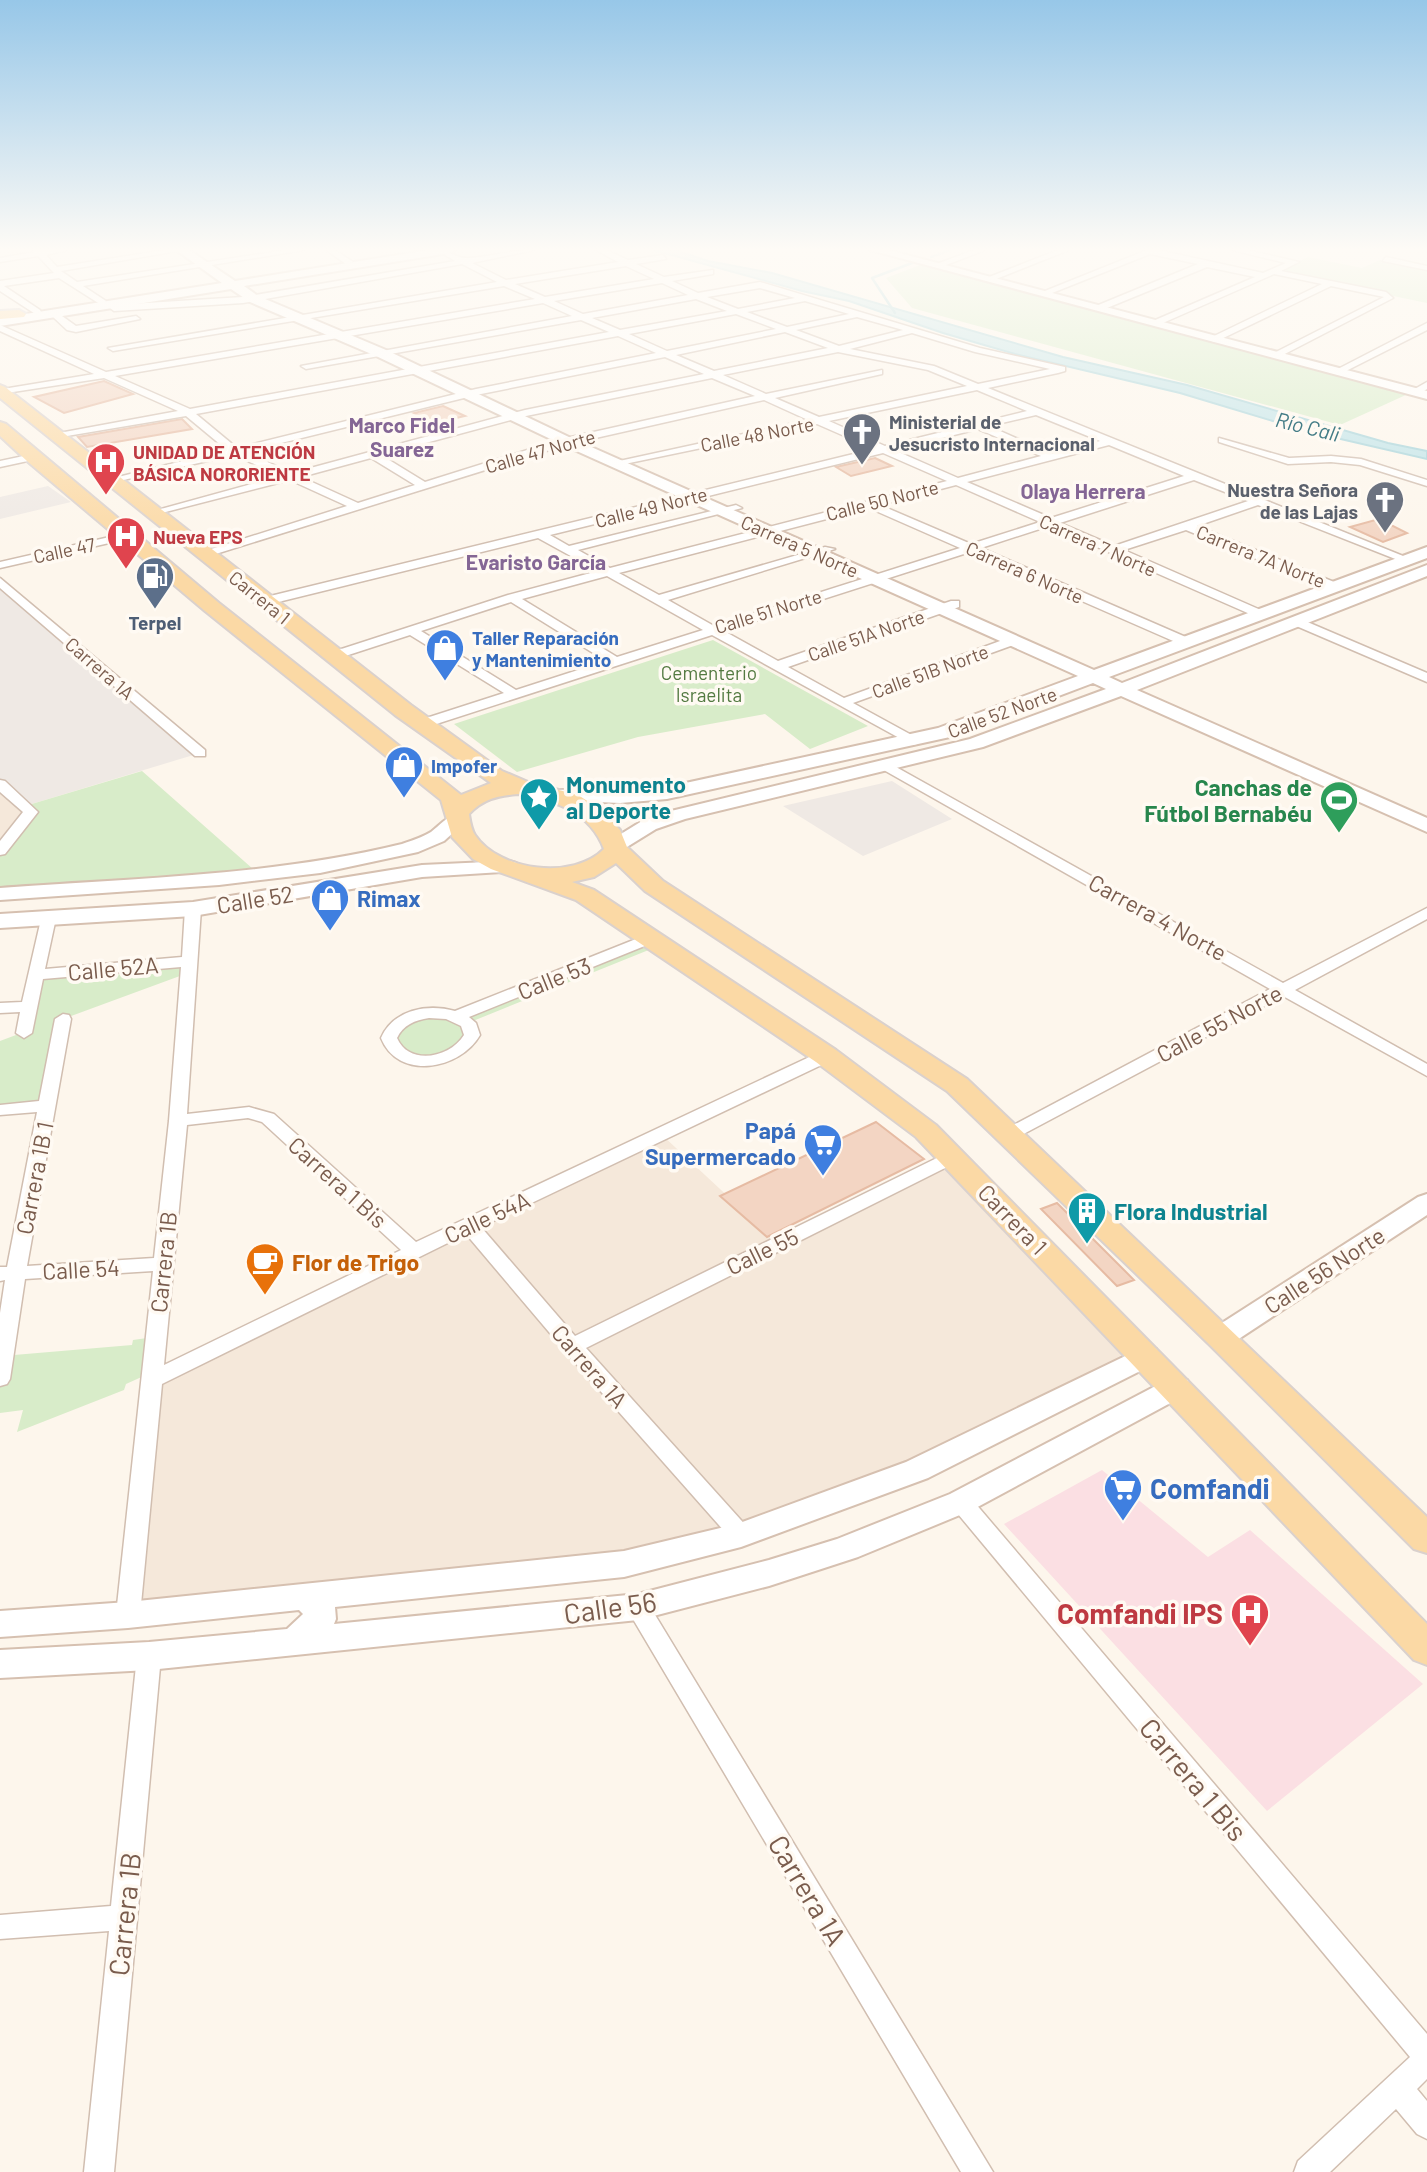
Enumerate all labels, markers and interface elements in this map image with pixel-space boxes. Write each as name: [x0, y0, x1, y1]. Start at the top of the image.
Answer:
water label: Río Cali: [1273, 406, 1343, 446]
place label: Ministerial de Jesucristo Internacional: [889, 410, 1095, 455]
church icon: Ministerial de Jesucristo Internacional: [841, 411, 883, 466]
district label: Marco Fidel Suarez: [349, 412, 455, 461]
street label: Calle 48 Norte: [698, 412, 816, 456]
street label: Calle 47 Norte: [482, 424, 598, 478]
place label: UNIDAD DE ATENCIÓN BÁSICA NORORIENTE: [133, 440, 315, 485]
hospital icon: UNIDAD DE ATENCIÓN BÁSICA NORORIENTE: [85, 441, 127, 496]
street label: Calle 50 Norte: [823, 475, 941, 525]
district label: Olaya Herrera: [1020, 478, 1146, 503]
place label: Nuestra Señora de las Lajas: [1227, 478, 1358, 523]
church icon: Nuestra Señora de las Lajas: [1364, 479, 1406, 534]
street label: Calle 49 Norte: [592, 482, 710, 532]
street label: Carrera 7 Norte: [1036, 509, 1160, 581]
street label: Carrera 5 Norte: [738, 510, 862, 582]
hospital icon: Nueva EPS: [105, 515, 147, 570]
street label: Carrera 7A Norte: [1193, 520, 1329, 592]
place label: Nueva EPS: [153, 525, 243, 548]
street label: Calle 47: [31, 532, 97, 568]
street label: Carrera 6 Norte: [963, 536, 1087, 608]
district label: Evaristo García: [466, 549, 606, 574]
fuel station icon: Terpel: [134, 555, 176, 610]
street label: Carrera 1: [225, 565, 295, 629]
street label: Calle 51 Norte: [712, 584, 824, 638]
street label: Calle 51A Norte: [805, 604, 927, 666]
place label: Terpel: [129, 611, 181, 634]
place label: Taller Reparación y Mantenimiento: [472, 626, 619, 671]
shop icon: Taller Reparación y Mantenimiento: [424, 627, 466, 682]
street label: Carrera 1A: [61, 632, 139, 704]
street label: Calle 51B Norte: [869, 639, 991, 703]
park label: Cementerio Israelita: [661, 661, 757, 706]
street label: Calle 52 Norte: [944, 682, 1060, 742]
shop icon: Impofer: [383, 744, 425, 799]
place label: Impofer: [431, 754, 498, 777]
place label: Monumento al Deporte: [566, 770, 686, 824]
place label: Canchas de Fútbol Bernabéu: [1144, 773, 1312, 827]
place icon: Monumento al Deporte: [518, 776, 560, 831]
sports icon: Canchas de Fútbol Bernabéu: [1318, 779, 1360, 834]
street label: Carrera 4 Norte: [1084, 868, 1232, 966]
shop icon: Rimax: [309, 877, 351, 932]
street label: Calle 52: [215, 879, 295, 919]
place label: Rimax: [357, 884, 421, 912]
street label: Calle 52A: [66, 950, 160, 986]
street label: Calle 53: [513, 951, 595, 1005]
street label: Calle 55 Norte: [1151, 978, 1287, 1068]
place label: Papá Supermercado: [645, 1116, 796, 1170]
street label: Carrera 1B 1: [9, 1119, 59, 1237]
supermarket icon: Papá Supermercado: [802, 1122, 844, 1177]
street label: Carrera 1 Bis: [283, 1130, 393, 1234]
street label: Carrera 1: [973, 1178, 1053, 1260]
street label: Calle 54A: [440, 1185, 534, 1249]
building icon: Flora Industrial: [1066, 1190, 1108, 1245]
place label: Flora Industrial: [1114, 1197, 1268, 1225]
street label: Carrera 1B: [144, 1210, 182, 1314]
street label: Calle 56 Norte: [1258, 1221, 1390, 1319]
street label: Calle 55: [721, 1222, 803, 1280]
cafe icon: Flor de Trigo: [244, 1241, 286, 1296]
place label: Flor de Trigo: [292, 1248, 419, 1276]
street label: Calle 54: [42, 1253, 120, 1285]
street label: Carrera 1A: [546, 1319, 634, 1413]
supermarket icon: Comfandi: [1102, 1467, 1144, 1522]
place label: Comfandi: [1150, 1471, 1270, 1505]
street label: Calle 56: [561, 1584, 659, 1630]
hospital icon: Comfandi IPS: [1229, 1592, 1271, 1647]
place label: Comfandi IPS: [1057, 1596, 1223, 1630]
street label: Carrera 1 Bis: [1133, 1711, 1255, 1847]
street label: Carrera 1A: [762, 1828, 854, 1952]
street label: Carrera 1B: [101, 1851, 147, 1977]

